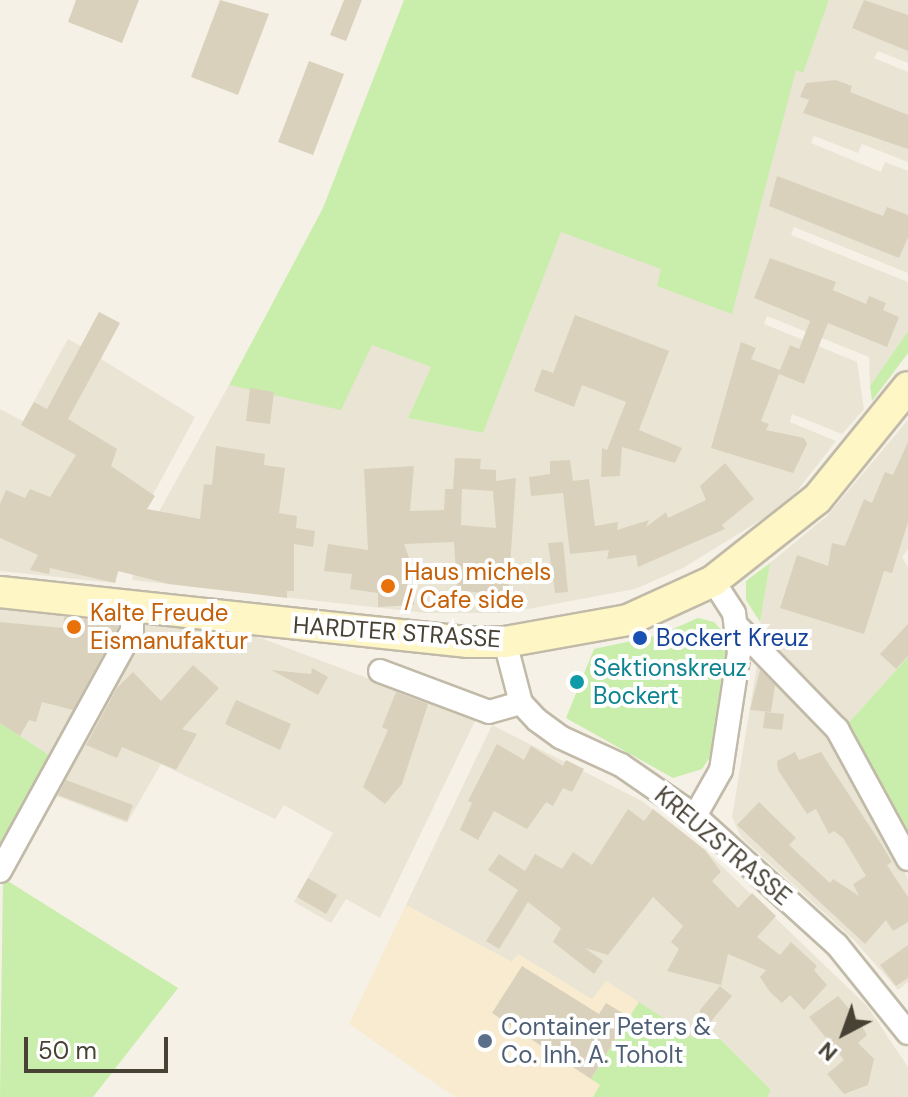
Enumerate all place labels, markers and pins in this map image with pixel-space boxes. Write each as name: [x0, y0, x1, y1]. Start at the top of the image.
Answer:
place label: Haus michels / Cafe side: [404, 558, 551, 614]
marker: Haus michels / Cafe side: [379, 577, 397, 595]
place label: Kalte Freude Eismanufaktur: [90, 599, 248, 655]
marker: Kalte Freude Eismanufaktur: [65, 618, 83, 636]
place label: Bockert Kreuz: [656, 624, 809, 652]
marker: Bockert Kreuz: [631, 629, 649, 647]
place label: Sektionskreuz Bockert: [593, 654, 747, 710]
marker: Sektionskreuz Bockert: [568, 673, 586, 691]
place label: Container Peters & Co. Inh. A. Toholt: [501, 1013, 711, 1069]
marker: Container Peters & Co. Inh. A. Toholt: [476, 1032, 494, 1050]

